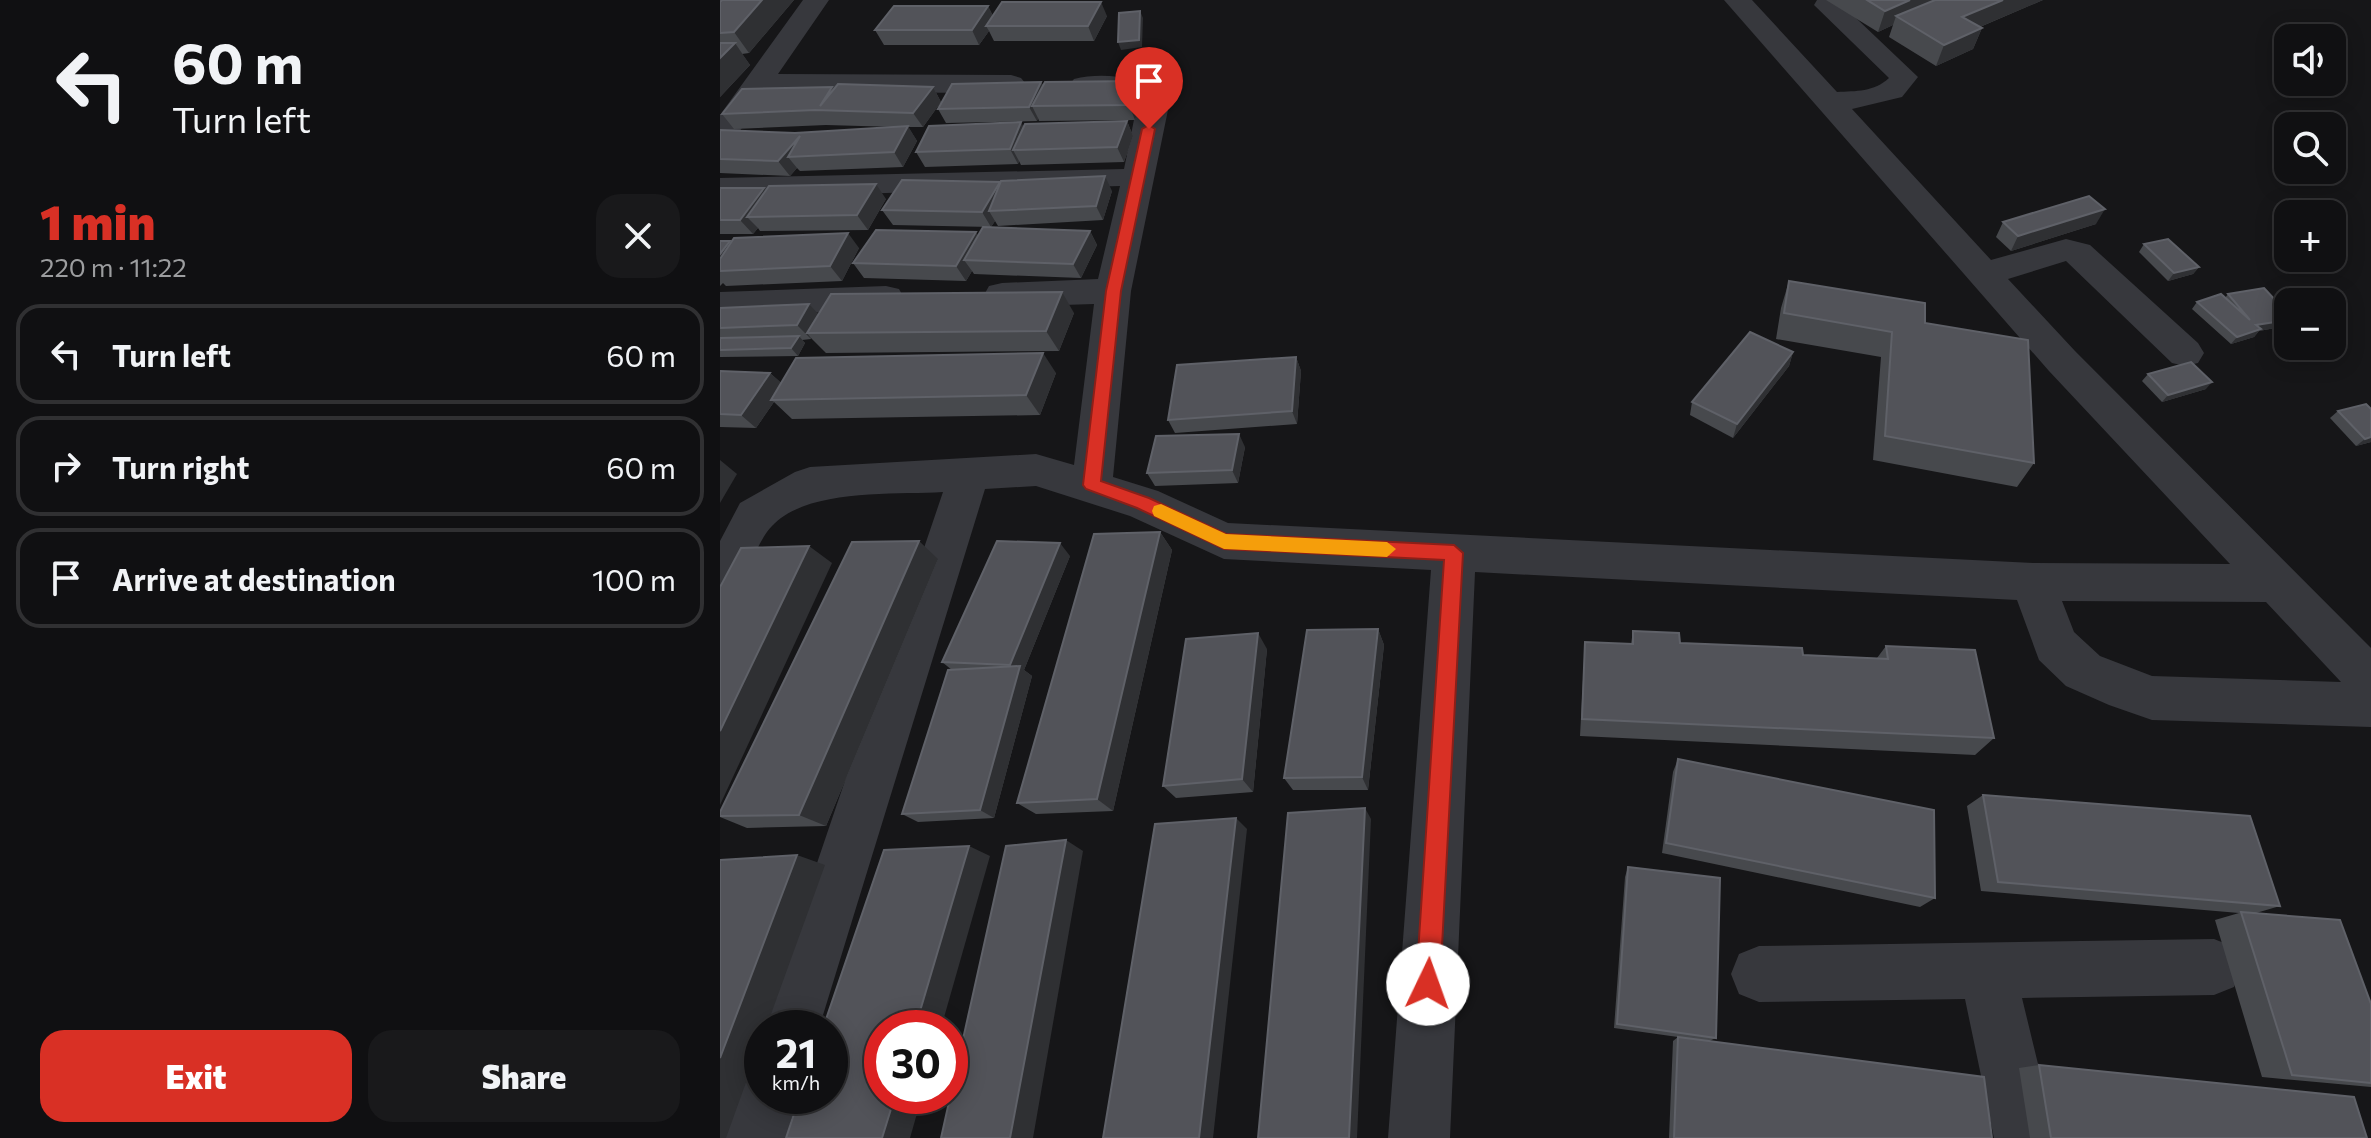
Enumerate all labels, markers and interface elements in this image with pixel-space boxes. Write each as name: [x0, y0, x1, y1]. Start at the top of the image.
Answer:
map controls: [2274, 24, 2346, 360]
button: sound: [2274, 24, 2346, 96]
text: 60 m: [172, 27, 303, 96]
icon: left: [40, 32, 144, 136]
pin: [1115, 47, 1183, 129]
icon: arrive: [1127, 59, 1171, 103]
text: Turn left: [172, 96, 311, 140]
button: search: [2274, 112, 2346, 184]
text: 1 min: [40, 191, 155, 250]
button: close: [596, 194, 680, 278]
button: +: [2274, 200, 2346, 272]
text: 220 m · 11:22: [40, 251, 187, 282]
button: −: [2274, 288, 2346, 360]
icon: left: [44, 332, 88, 376]
text: Turn left: [112, 336, 231, 373]
text: 60 m: [606, 336, 676, 373]
icon: right: [44, 444, 88, 488]
text: Turn right: [112, 448, 249, 485]
text: 60 m: [606, 448, 676, 485]
icon: arrive: [44, 556, 88, 600]
text: Arrive at destination: [112, 560, 396, 597]
text: 100 m: [592, 560, 676, 597]
position arrow: [1386, 942, 1470, 1026]
speed limit sign: 30: [864, 1010, 968, 1114]
text: 21: [776, 1027, 816, 1076]
button: Exit: [40, 1030, 352, 1122]
button: Share: [368, 1030, 680, 1122]
text: km/h: [772, 1070, 820, 1094]

